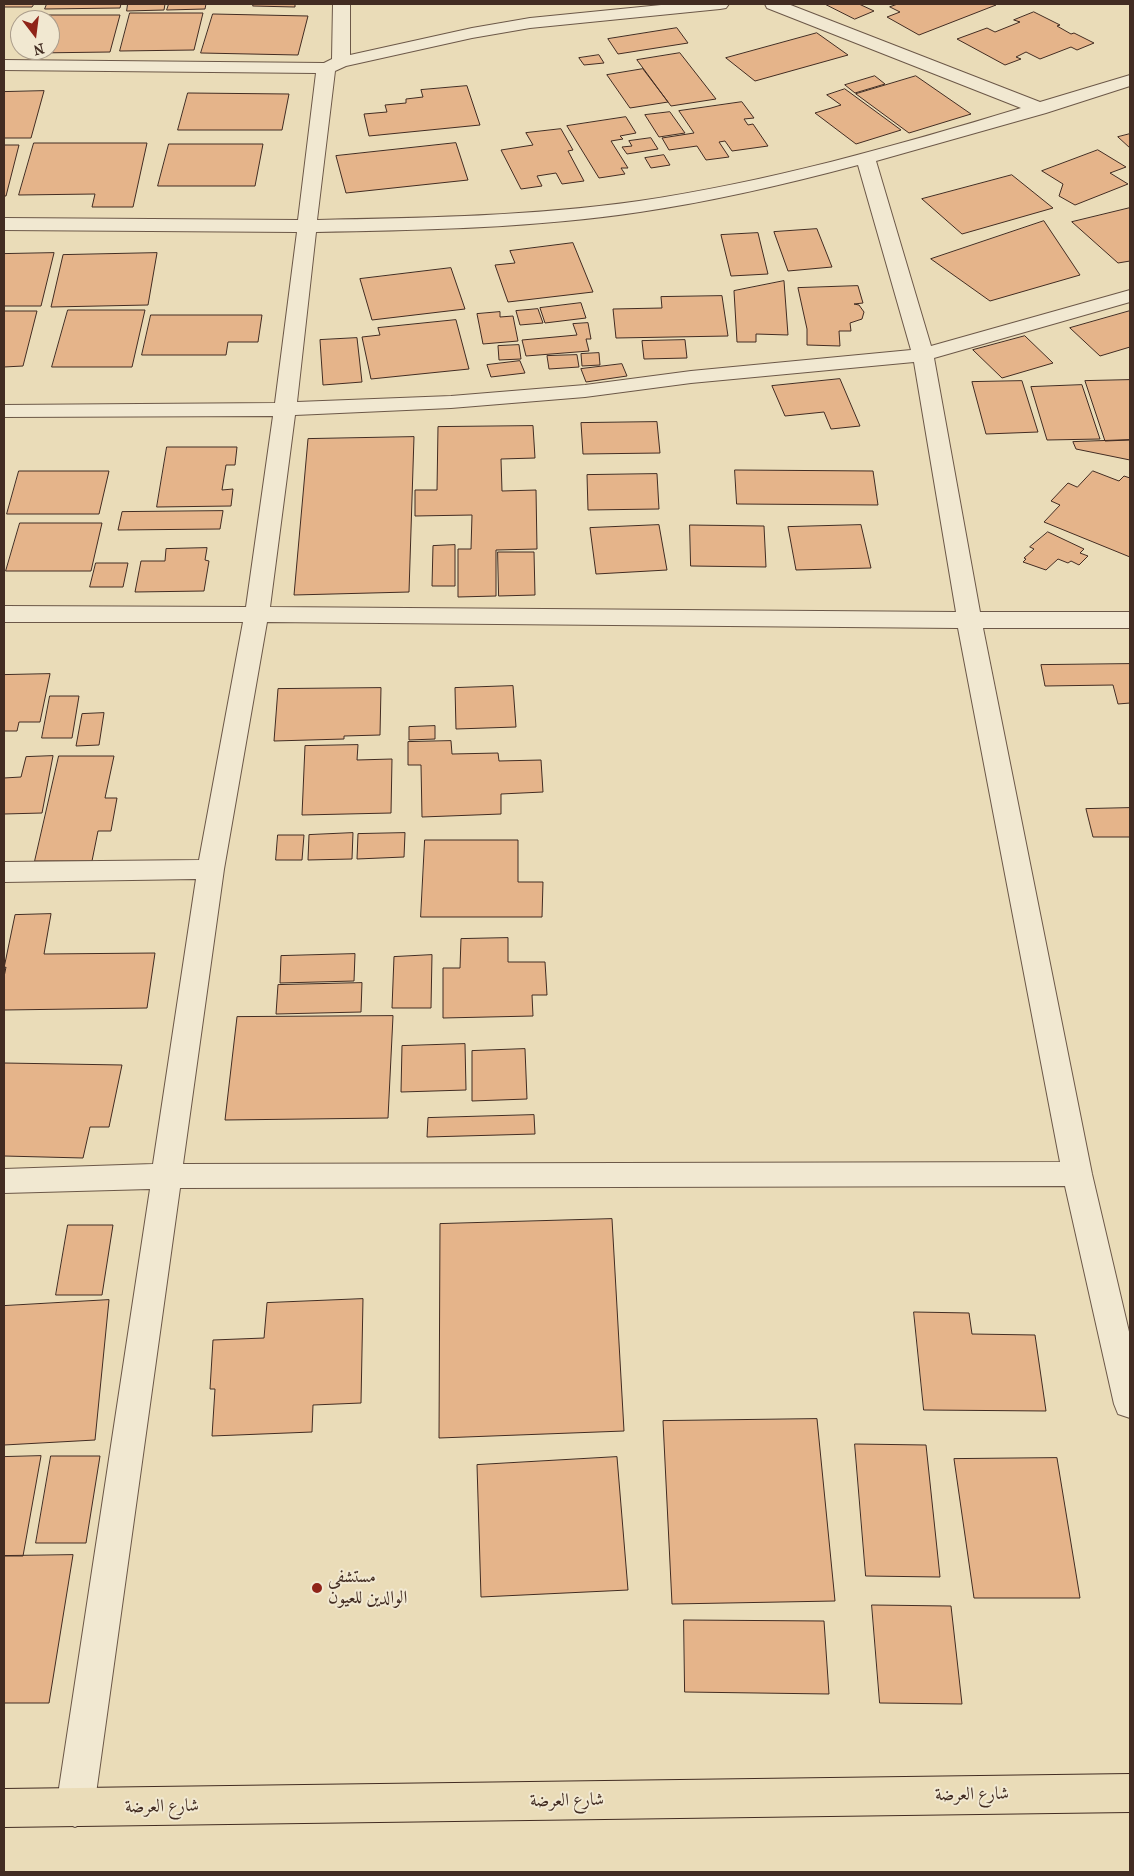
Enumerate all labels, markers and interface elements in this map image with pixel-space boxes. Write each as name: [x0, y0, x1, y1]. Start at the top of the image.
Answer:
north arrow: [10, 10, 60, 60]
text: N: [31, 39, 46, 59]
place label: مستشفى الوالدين للعيون: [328, 1567, 407, 1610]
marker: مستشفى الوالدين للعيون: [310, 1581, 324, 1595]
street label: شارع العرضة: [935, 1784, 1009, 1806]
street label: شارع العرضة: [530, 1790, 604, 1812]
street label: شارع العرضة: [125, 1796, 199, 1818]

